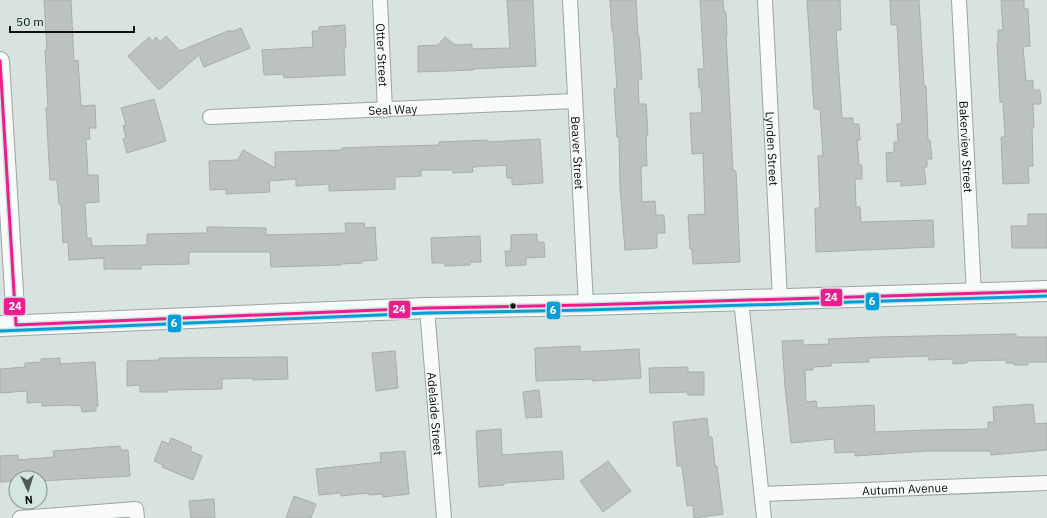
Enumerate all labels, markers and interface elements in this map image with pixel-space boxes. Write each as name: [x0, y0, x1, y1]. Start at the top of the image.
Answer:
scale bar: [10, 8, 134, 34]
text: 50 m: [16, 14, 44, 29]
street label: Otter Street: [374, 23, 391, 87]
street label: Seal Way: [368, 100, 418, 118]
street label: Bakerview Street: [957, 100, 976, 193]
street label: Lynden Street: [763, 111, 782, 186]
street label: Beaver Street: [569, 116, 587, 190]
line badge: 24: [820, 288, 843, 307]
text: 24: [824, 290, 838, 304]
line badge: 6: [865, 292, 880, 311]
text: 6: [869, 294, 876, 308]
line badge: 24: [3, 297, 26, 316]
text: 24: [8, 299, 22, 313]
line badge: 24: [388, 300, 411, 319]
unlabelled marker: [508, 301, 518, 311]
line badge: 6: [546, 301, 561, 320]
text: 24: [392, 302, 406, 316]
text: 6: [550, 303, 557, 317]
line badge: 6: [167, 314, 182, 333]
text: 6: [171, 316, 178, 330]
street label: Adelaide Street: [425, 372, 446, 456]
north arrow: [8, 470, 48, 510]
street label: Autumn Avenue: [862, 479, 948, 498]
text: N: [24, 493, 33, 507]

